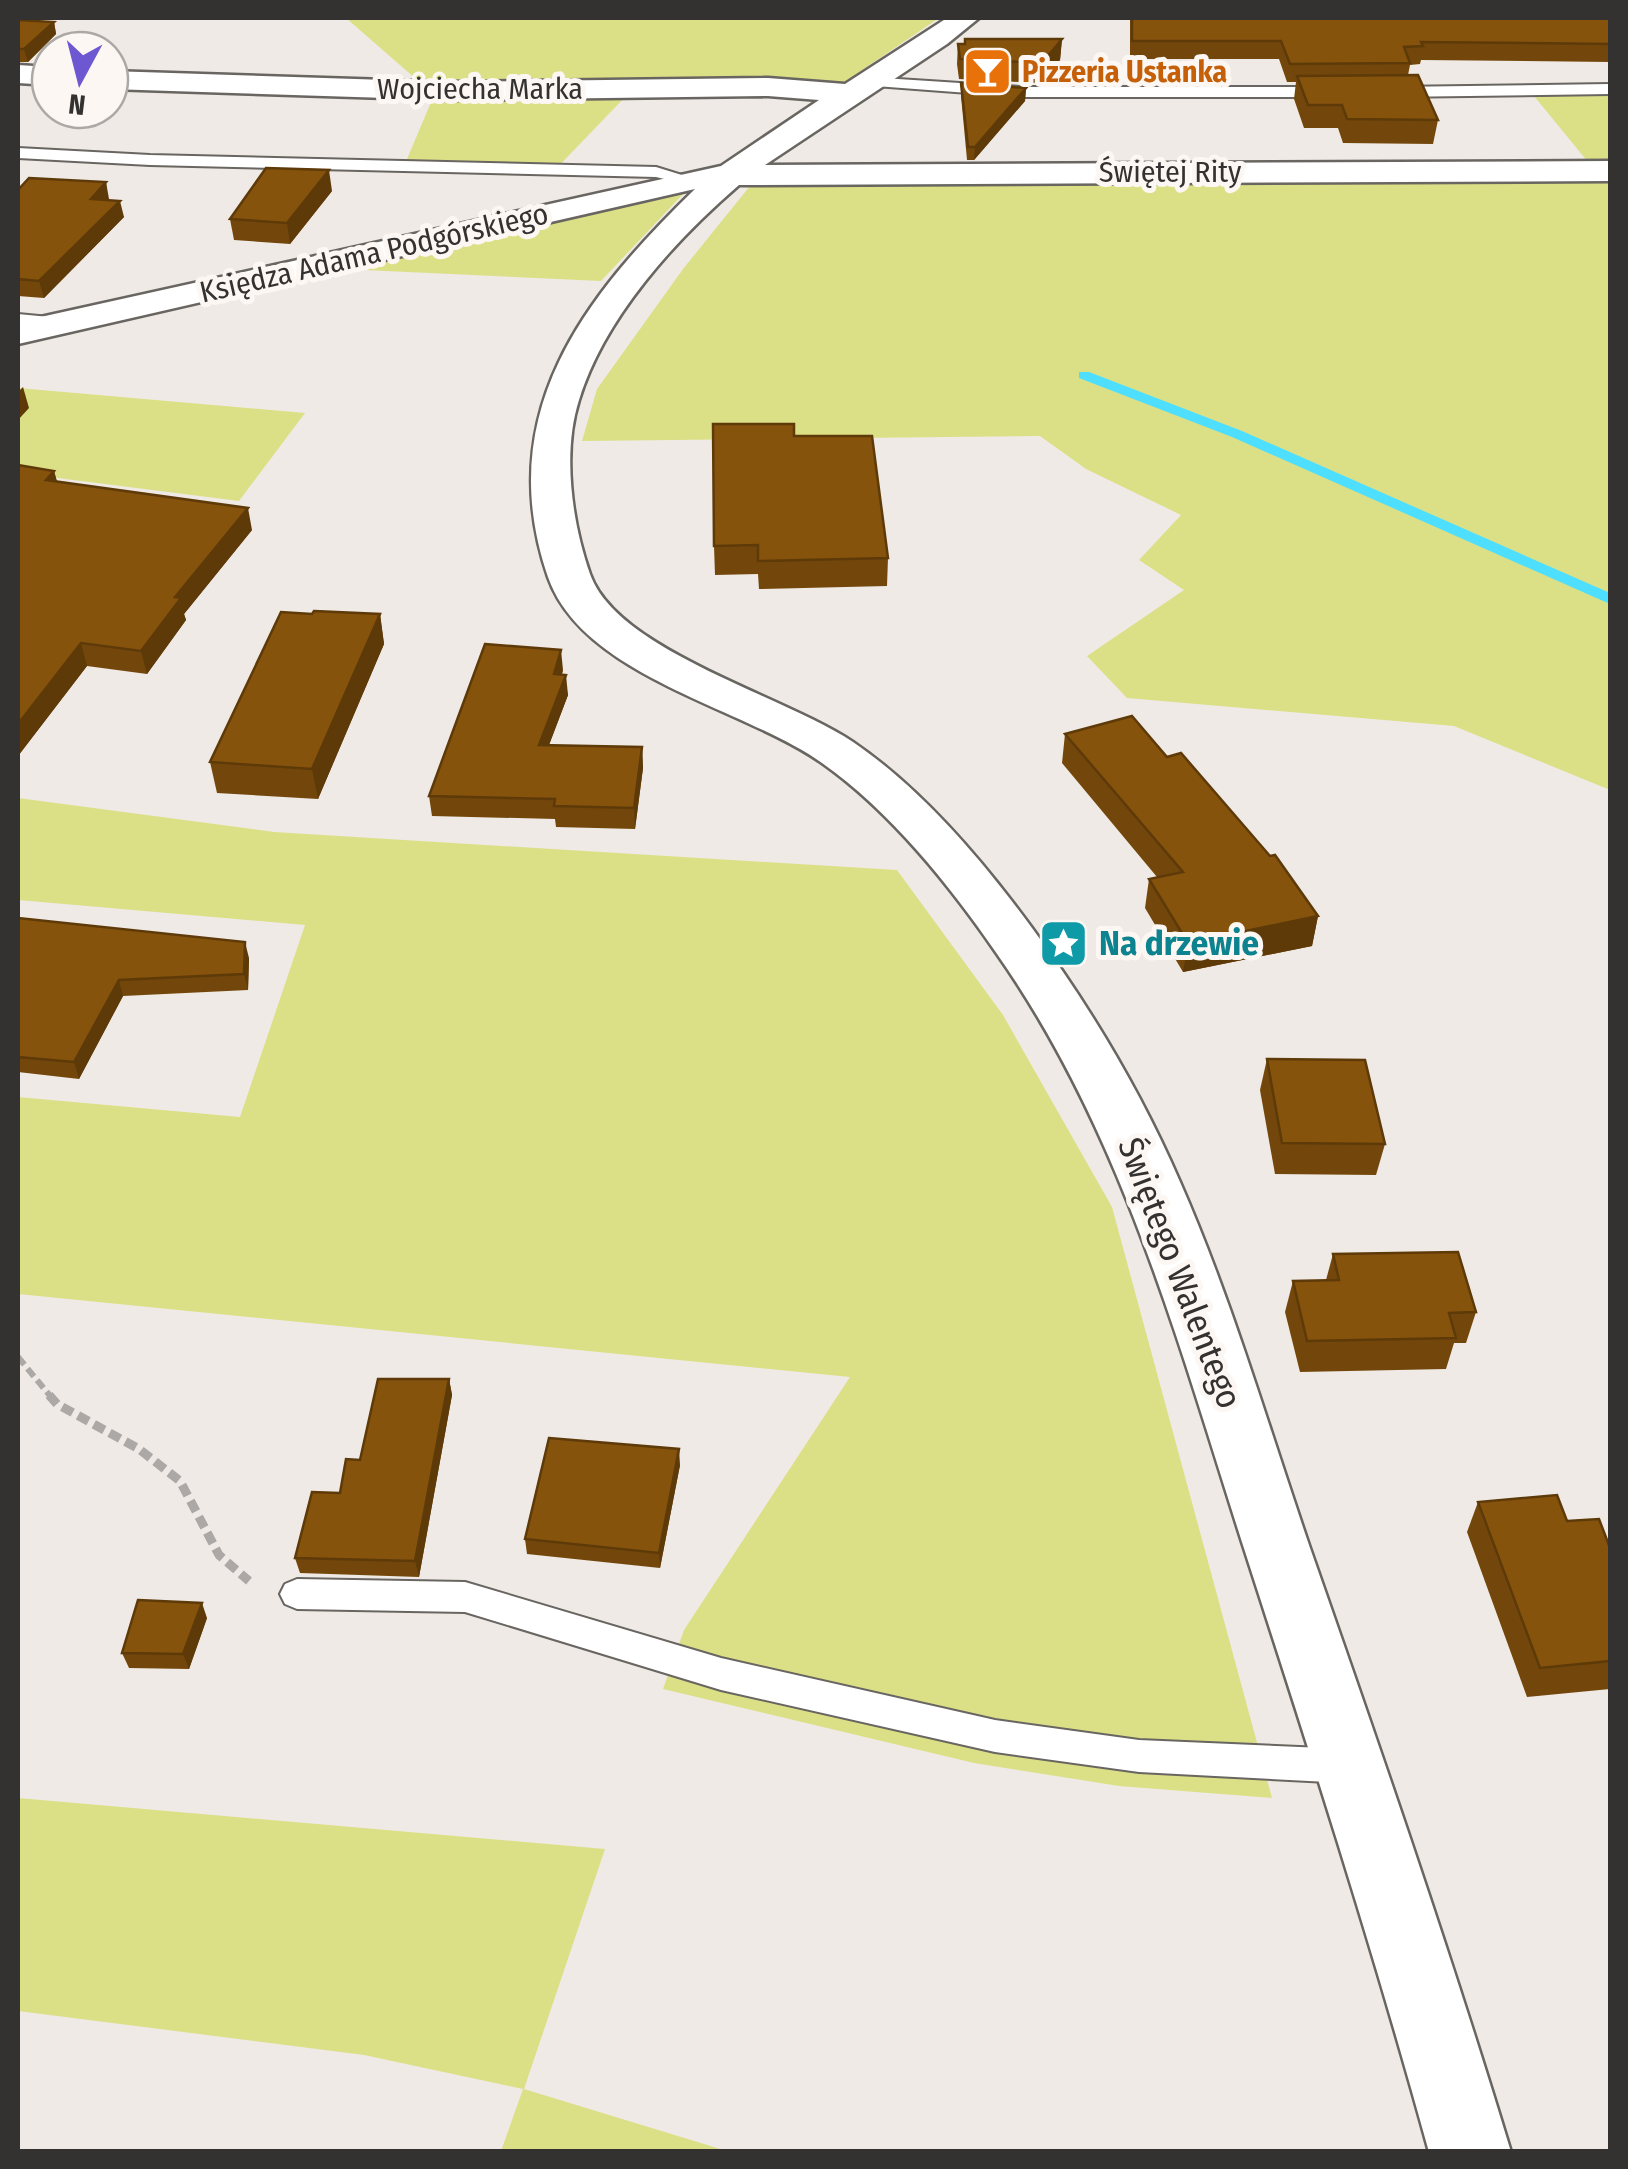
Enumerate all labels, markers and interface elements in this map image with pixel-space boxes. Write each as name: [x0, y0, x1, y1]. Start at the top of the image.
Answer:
north arrow: [30, 30, 130, 130]
bar icon: Pizzeria Ustanka: [961, 46, 1013, 98]
place label: Pizzeria Ustanka: [1022, 54, 1227, 90]
street label: Wojciecha Marka: [377, 71, 583, 107]
text: N: [67, 87, 87, 122]
street label: Świętej Rity: [1099, 154, 1242, 190]
street label: Księdza Adama Podgórskiego: [196, 195, 552, 311]
place icon: Na drzewie: [1038, 917, 1090, 969]
place label: Na drzewie: [1099, 922, 1259, 964]
street label: Świętego Walentego: [1109, 1132, 1251, 1414]

